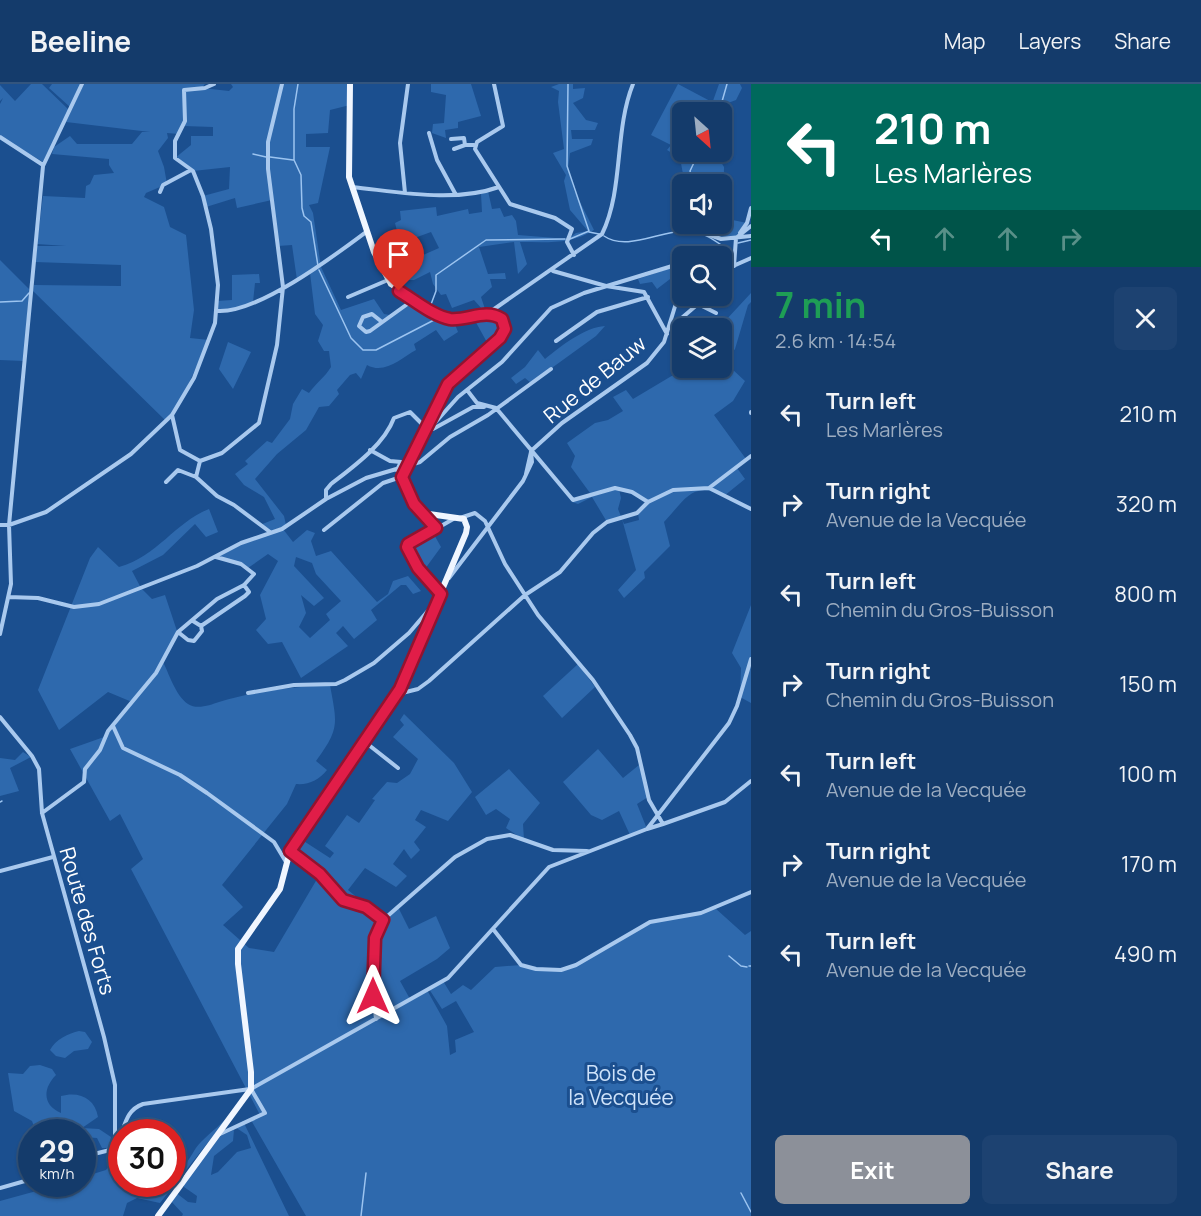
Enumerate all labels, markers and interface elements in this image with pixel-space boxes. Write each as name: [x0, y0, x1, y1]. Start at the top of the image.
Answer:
text: Beeline: [30, 22, 131, 60]
text: Map: [944, 27, 985, 55]
text: Layers: [1018, 27, 1081, 55]
text: Share: [1114, 27, 1171, 55]
text: 210 m: [874, 99, 991, 157]
north arrow: [672, 102, 732, 162]
map controls: [672, 102, 732, 378]
icon: left: [775, 108, 853, 186]
text: Les Marlères: [874, 154, 1032, 191]
button: sound: [672, 174, 732, 234]
icon: left: [865, 222, 898, 255]
icon: ahead: [928, 222, 961, 255]
icon: ahead: [991, 222, 1024, 255]
icon: right: [1054, 222, 1087, 255]
pin: [373, 229, 424, 291]
icon: arrive: [382, 238, 415, 271]
button: search: [672, 246, 732, 306]
text: 7 min: [775, 280, 866, 329]
button: close: [1114, 287, 1177, 350]
button: layers: [672, 318, 732, 378]
text: 2.6 km · 14:54: [775, 327, 896, 354]
street label: Rue de Bauw: [537, 329, 651, 429]
text: Turn left: [826, 386, 916, 416]
icon: left: [775, 398, 808, 431]
text: 210 m: [1119, 399, 1177, 429]
text: Les Marlères: [826, 416, 943, 443]
text: Turn right: [826, 476, 931, 506]
icon: right: [775, 488, 808, 521]
text: 320 m: [1116, 489, 1177, 519]
text: Avenue de la Vecquée: [826, 506, 1027, 533]
text: Turn left: [826, 566, 916, 596]
icon: left: [775, 578, 808, 611]
text: 800 m: [1114, 579, 1177, 609]
text: Chemin du Gros-Buisson: [826, 596, 1054, 623]
text: Turn right: [826, 656, 931, 686]
icon: right: [775, 668, 808, 701]
text: 150 m: [1119, 669, 1177, 699]
text: Chemin du Gros-Buisson: [826, 686, 1054, 713]
text: Turn left: [826, 746, 916, 776]
icon: left: [775, 758, 808, 791]
text: 100 m: [1119, 759, 1177, 789]
text: Avenue de la Vecquée: [826, 776, 1027, 803]
text: Turn right: [826, 836, 931, 866]
street label: Route des Forts: [54, 844, 122, 998]
icon: right: [775, 848, 808, 881]
text: 170 m: [1121, 849, 1177, 879]
text: Avenue de la Vecquée: [826, 866, 1027, 893]
text: Turn left: [826, 926, 916, 956]
icon: left: [775, 938, 808, 971]
text: 490 m: [1114, 939, 1177, 969]
text: Avenue de la Vecquée: [826, 956, 1027, 983]
position arrow: [341, 964, 405, 1028]
park label: Bois de la Vecquée: [568, 1059, 674, 1111]
speed limit sign: 30: [108, 1119, 186, 1197]
text: 29: [39, 1130, 75, 1171]
button: Exit: [775, 1135, 970, 1204]
button: Share: [982, 1135, 1177, 1204]
text: km/h: [40, 1163, 74, 1184]

